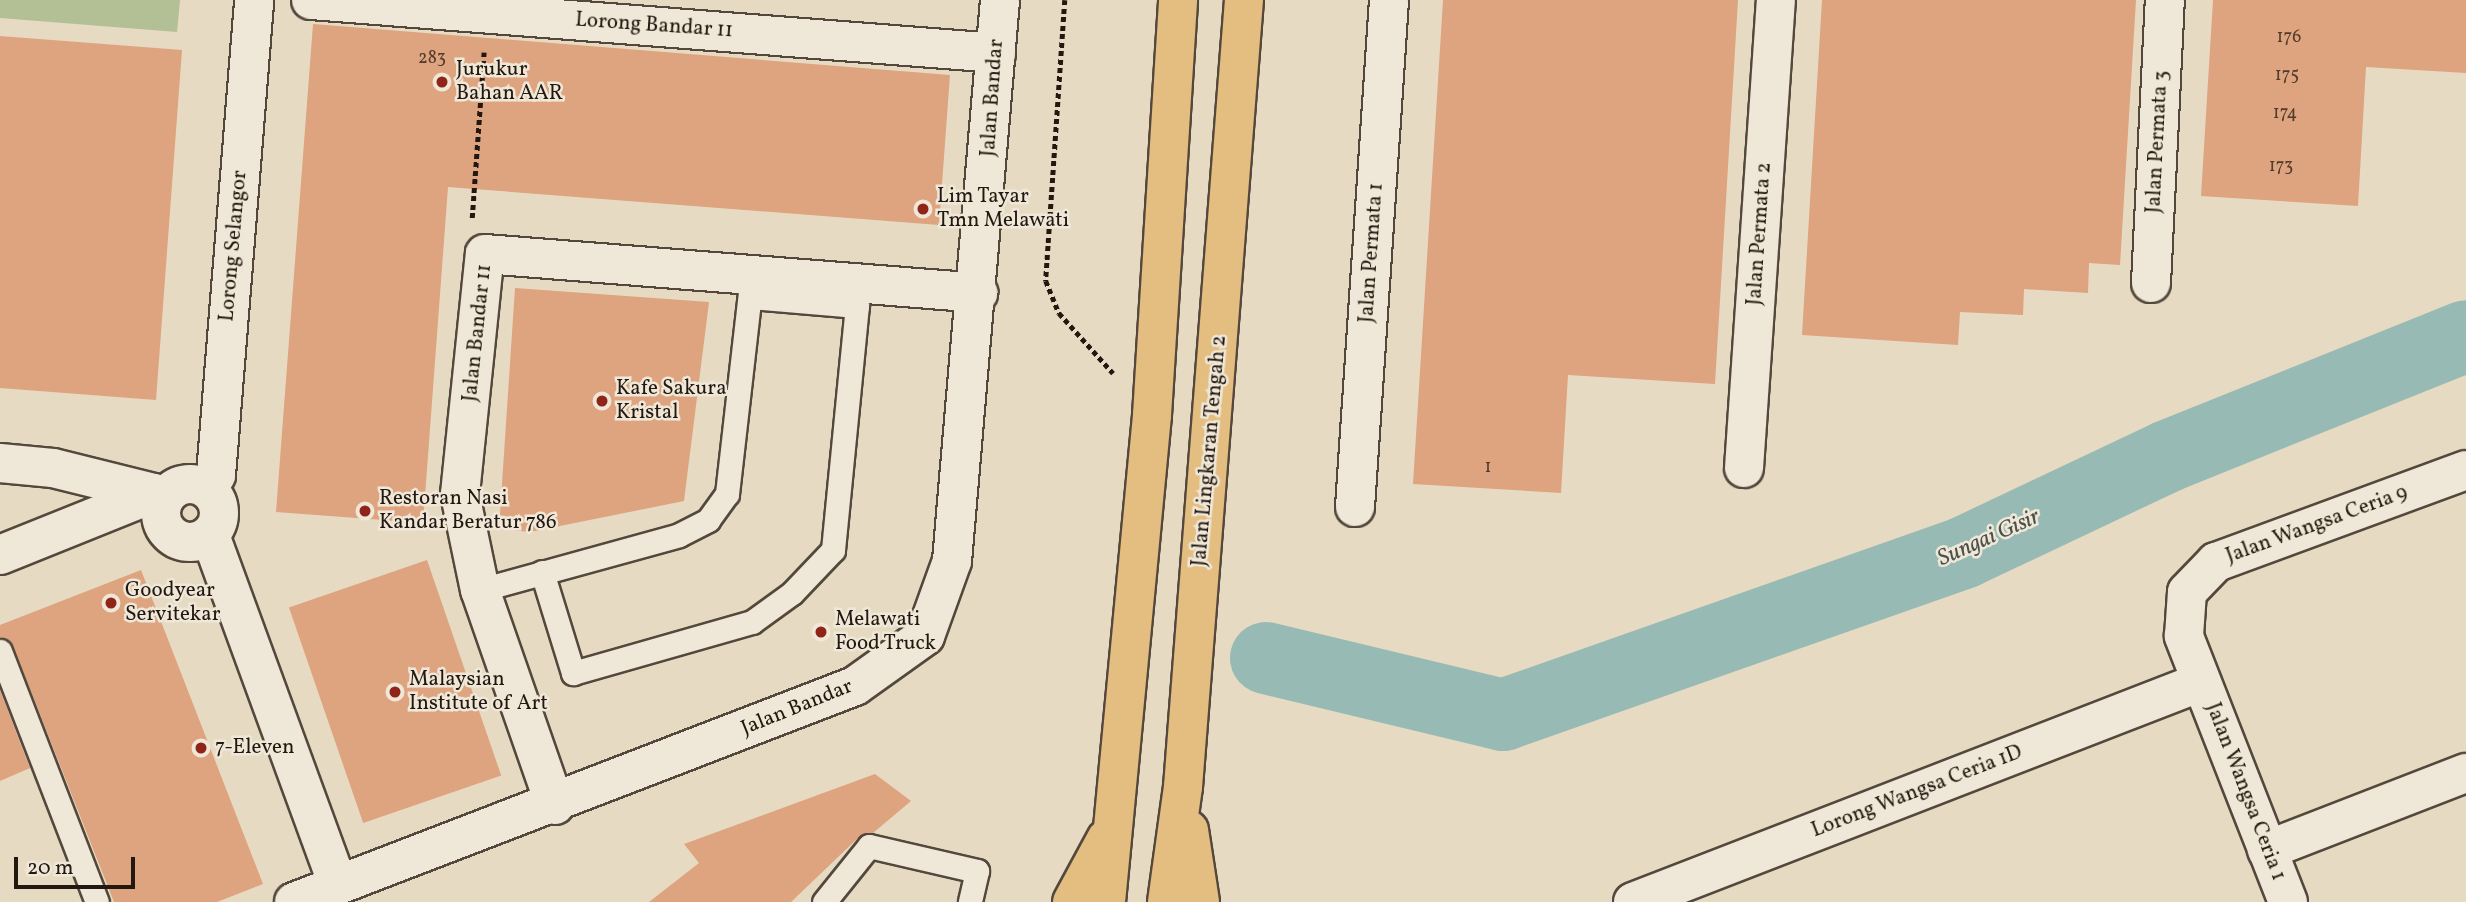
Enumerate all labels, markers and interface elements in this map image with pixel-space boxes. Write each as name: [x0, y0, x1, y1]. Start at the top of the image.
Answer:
street label: Lorong Bandar 11: [574, 8, 734, 44]
house number: 176: [2277, 27, 2301, 49]
street label: Jalan Bandar: [976, 38, 1010, 158]
house number: 283: [418, 48, 446, 70]
place label: Jurukur Bahan AAR: [456, 57, 563, 107]
house number: 175: [2275, 65, 2299, 87]
street label: Jalan Permata 3: [2142, 70, 2174, 214]
marker: Jurukur Bahan AAR: [434, 74, 450, 90]
house number: 174: [2273, 103, 2297, 125]
house number: 173: [2269, 156, 2293, 178]
street label: Jalan Permata 2: [1742, 162, 1778, 306]
street label: Lorong Selangor: [215, 169, 253, 323]
street label: Jalan Permata 1: [1355, 182, 1389, 324]
place label: Lim Tayar Tmn Melawati: [937, 184, 1069, 234]
marker: Lim Tayar Tmn Melawati: [915, 201, 931, 217]
street label: Jalan Bandar 11: [458, 263, 498, 403]
street label: Jalan Lingkaran Tengah 2: [1187, 334, 1233, 568]
place label: Kafe Sakura Kristal: [616, 376, 727, 426]
marker: Kafe Sakura Kristal: [594, 393, 610, 409]
house number: 1: [1485, 457, 1491, 479]
street label: Jalan Wangsa Ceria 9: [2222, 480, 2412, 570]
place label: Restoran Nasi Kandar Beratur 786: [379, 486, 557, 536]
marker: Restoran Nasi Kandar Beratur 786: [357, 503, 373, 519]
water label: Sungai Gisir: [1934, 503, 2044, 573]
place label: Goodyear Servitekar: [125, 578, 221, 628]
marker: Goodyear Servitekar: [103, 595, 119, 611]
place label: Melawati Food Truck: [835, 607, 937, 657]
marker: Melawati Food Truck: [813, 624, 829, 640]
place label: Malaysian Institute of Art: [409, 667, 546, 717]
street label: Jalan Bandar: [738, 674, 856, 742]
marker: Malaysian Institute of Art: [387, 684, 403, 700]
street label: Jalan Wangsa Ceria 1: [2199, 699, 2291, 885]
place label: 7-Eleven: [215, 735, 295, 761]
marker: 7-Eleven: [193, 740, 209, 756]
street label: Lorong Wangsa Ceria 1D: [1808, 740, 2026, 844]
scale bar: [18, 842, 138, 886]
text: 20 m: [27, 854, 73, 883]

